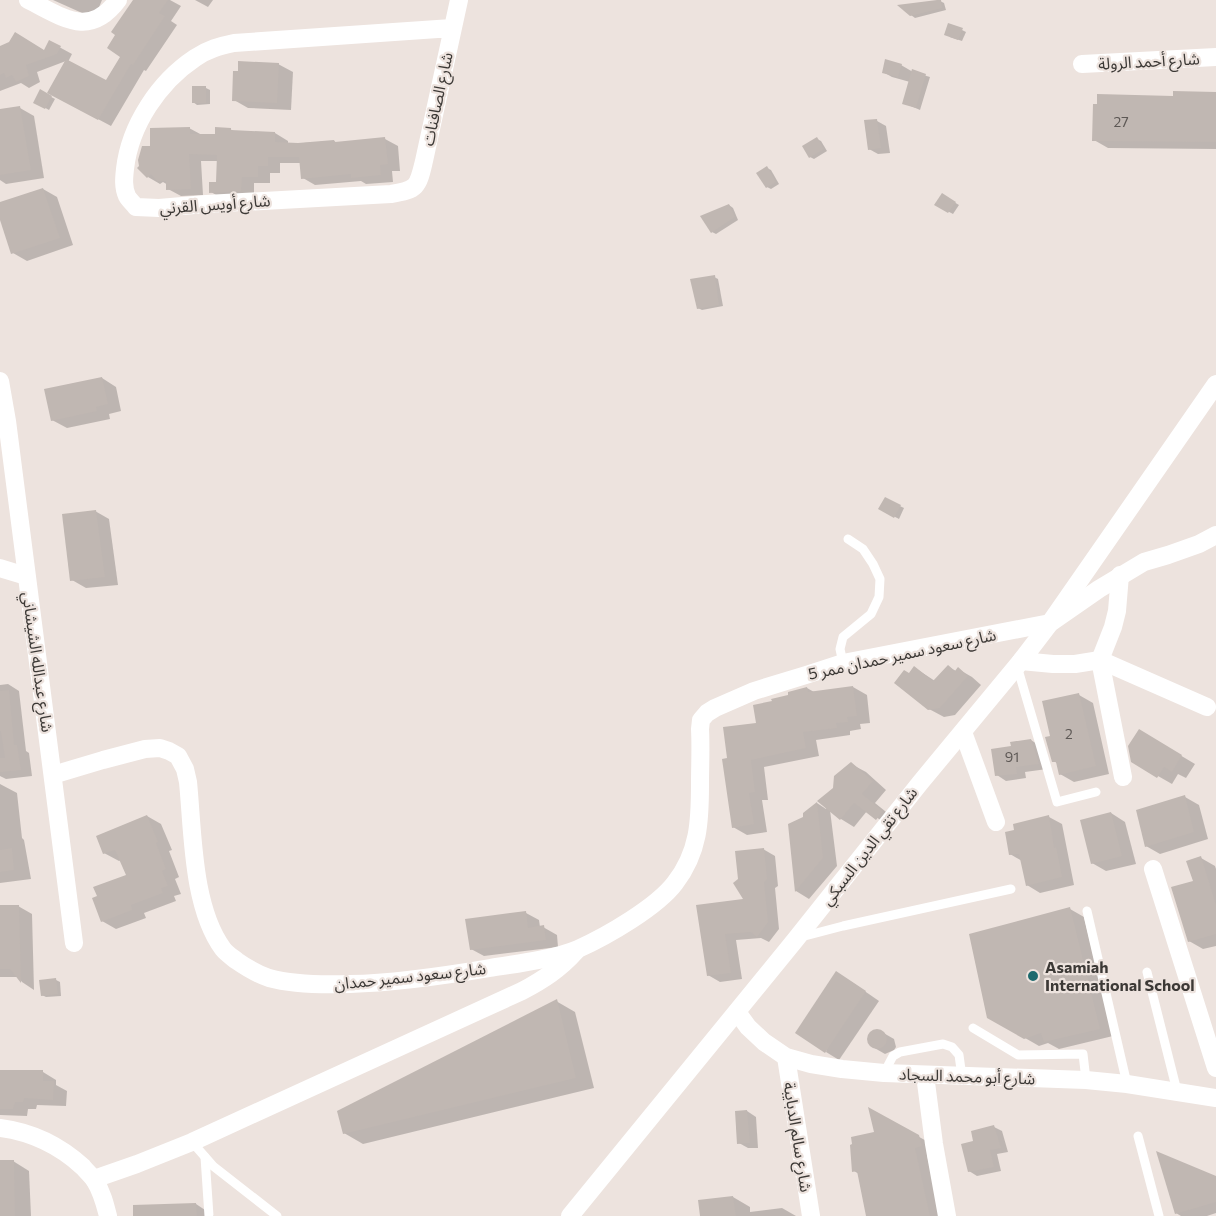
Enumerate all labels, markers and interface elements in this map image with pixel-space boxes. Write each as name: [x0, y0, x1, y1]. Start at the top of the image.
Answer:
street label: شارع أحمد الرولة: [1098, 48, 1200, 77]
street label: شارع الصافنات: [417, 50, 460, 148]
house number: 27: [1113, 113, 1129, 130]
street label: شارع أويس القرني: [159, 190, 271, 221]
street label: شارع عبدالله الشيشاني: [15, 590, 58, 734]
street label: شارع سعود سمير حمدان ممر 5: [806, 624, 999, 687]
house number: 2: [1065, 725, 1073, 742]
house number: 91: [1005, 748, 1019, 765]
street label: شارع تقي الدين السبكي: [817, 783, 924, 911]
place label: Asamiah International School: [1045, 957, 1195, 994]
street label: شارع سعود سمير حمدان: [333, 958, 487, 997]
marker: Asamiah International School: [1026, 969, 1040, 983]
street label: شارع أبو محمد السجاد: [898, 1064, 1036, 1091]
street label: شارع سالم الدبايبة: [776, 1081, 817, 1194]

